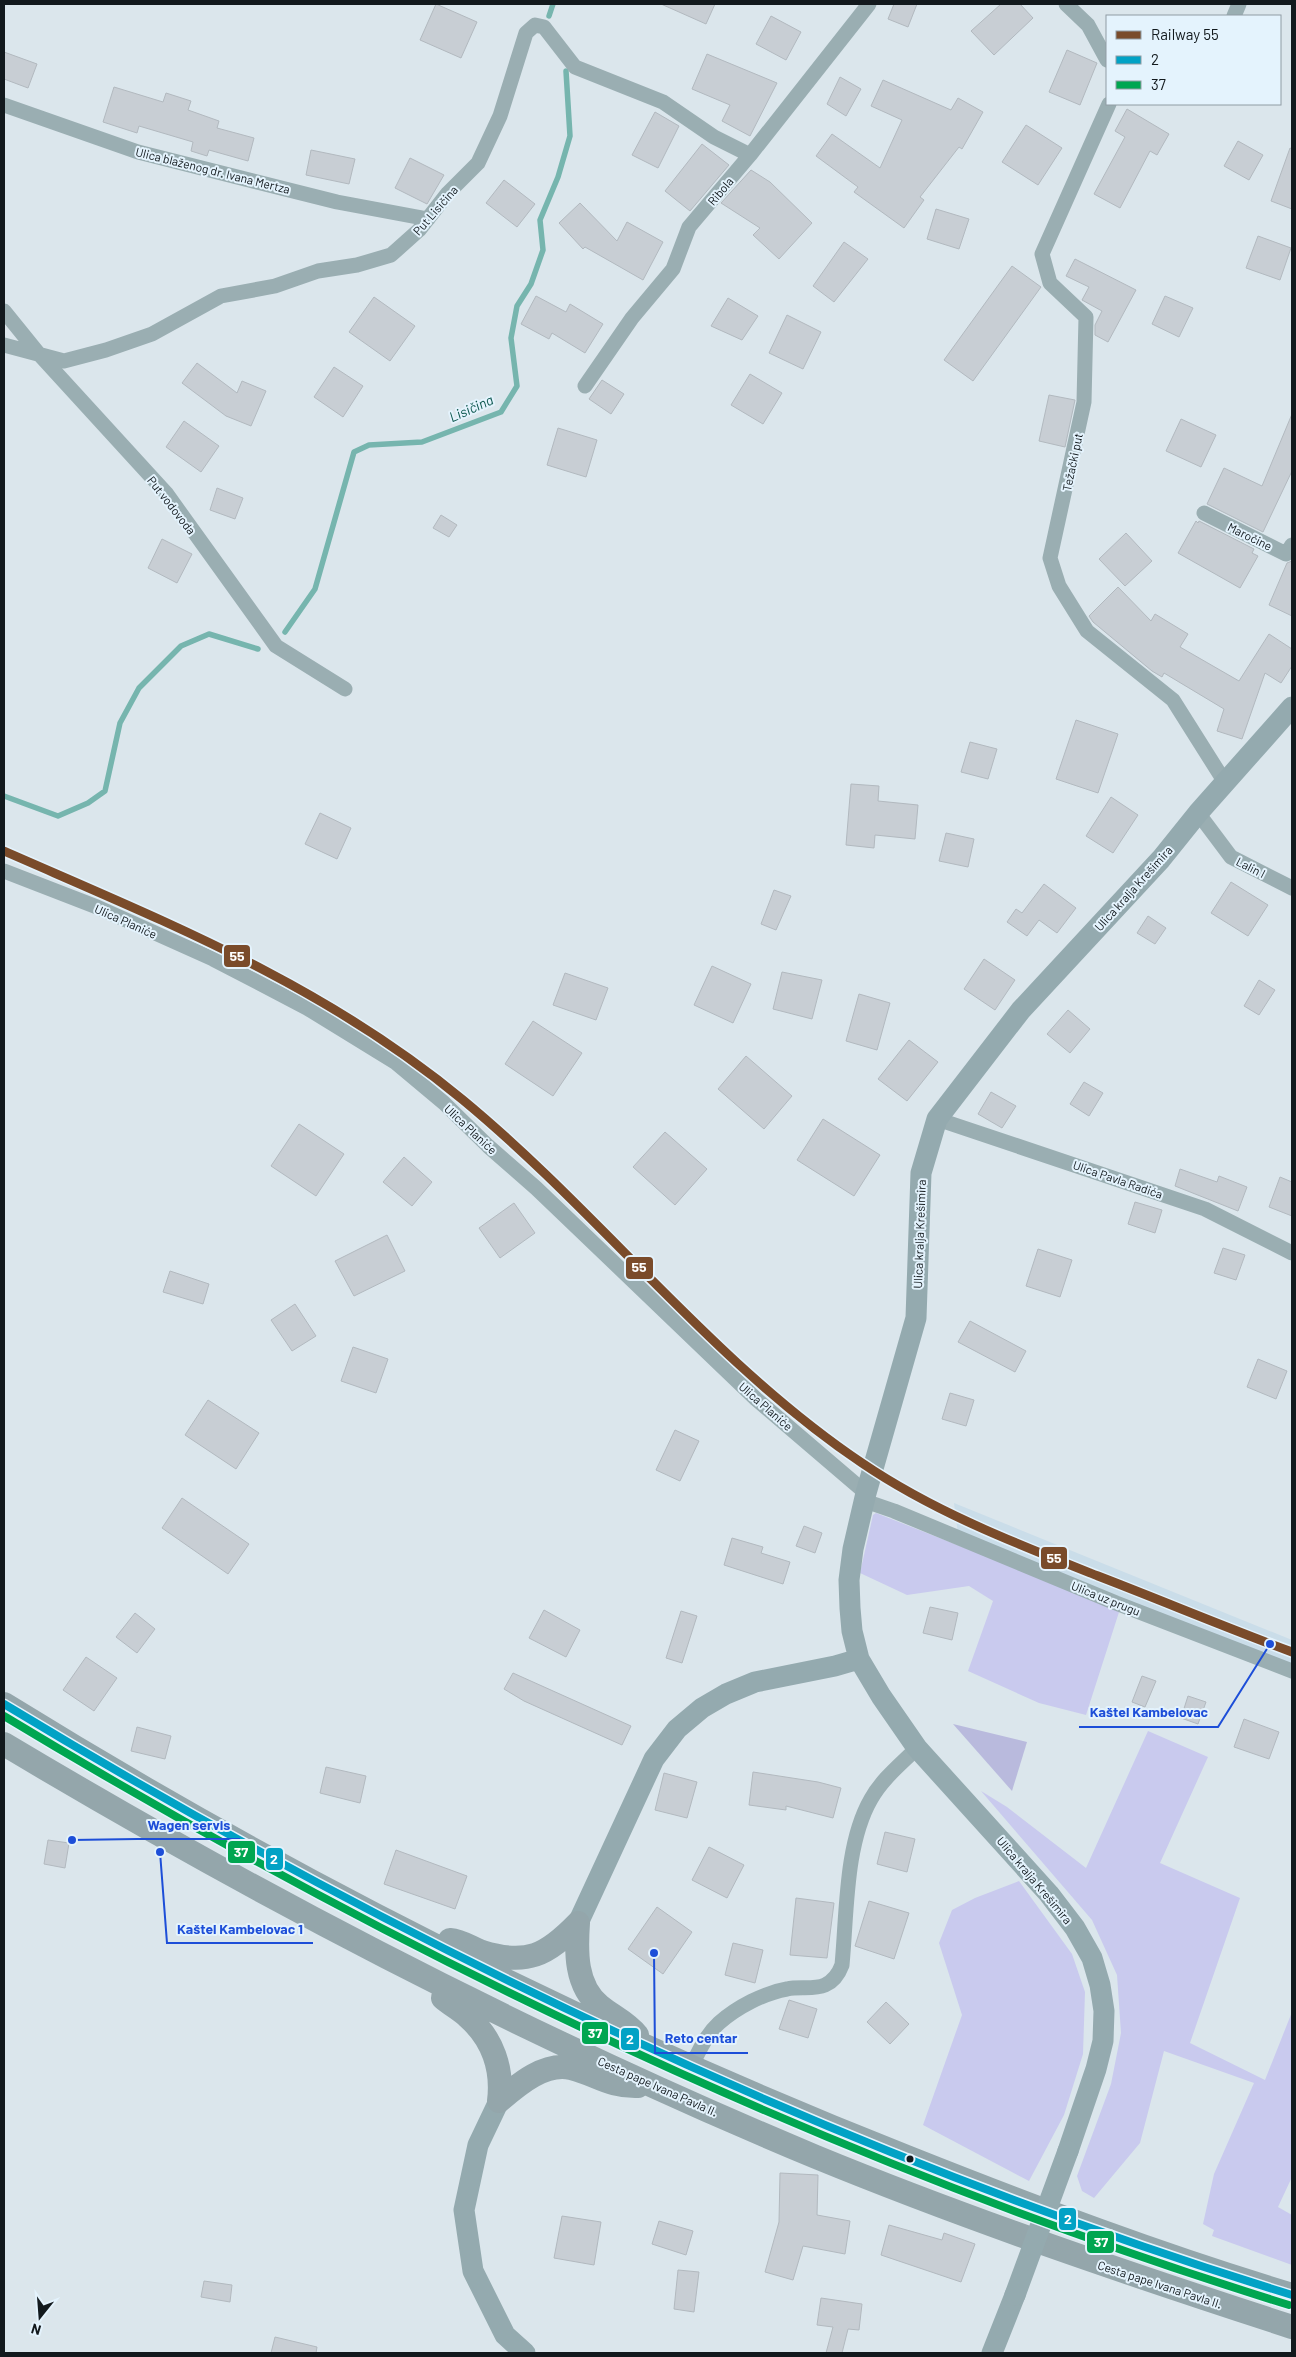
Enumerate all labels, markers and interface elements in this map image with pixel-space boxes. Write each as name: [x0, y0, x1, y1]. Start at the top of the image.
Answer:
legend: [1106, 15, 1281, 105]
text: Railway 55: [1151, 25, 1219, 43]
text: 2: [1151, 50, 1159, 68]
text: 37: [1151, 75, 1166, 93]
street label: Ulica blaženog dr. Ivana Mertza: [134, 144, 292, 196]
street label: Ribola: [704, 174, 736, 208]
street label: Put Lisičina: [410, 182, 460, 238]
water label: Lisičina: [446, 391, 496, 425]
street label: Težački put: [1059, 432, 1085, 492]
street label: Put vodovoda: [145, 473, 199, 537]
street label: Maročine: [1226, 519, 1274, 553]
street label: Ulica kralja Krešimira: [1091, 843, 1175, 933]
street label: Lalin I: [1234, 854, 1268, 880]
street label: Ulica Planiće: [93, 901, 159, 941]
line badge: 55: [223, 944, 251, 968]
text: 55: [229, 947, 245, 964]
street label: Ulica Planiće: [442, 1101, 500, 1157]
street label: Ulica Pavla Radića: [1071, 1157, 1165, 1201]
street label: Ulica kralja Krešimira: [910, 1179, 928, 1289]
line badge: 55: [625, 1256, 654, 1280]
text: 55: [631, 1258, 647, 1275]
street label: Ulica Planiće: [736, 1379, 796, 1433]
line badge: 55: [1040, 1546, 1068, 1570]
text: 55: [1046, 1549, 1062, 1566]
street label: Ulica uz prugu: [1070, 1578, 1142, 1618]
callout: Kaštel Kambelovac: [1079, 1698, 1218, 1727]
text: Kaštel Kambelovac: [1090, 1703, 1209, 1720]
callout: Wagen servis: [137, 1810, 240, 1839]
text: Wagen servis: [148, 1816, 230, 1833]
street label: Ulica kralja Krešimira: [994, 1834, 1076, 1926]
line badge: 37: [227, 1840, 256, 1864]
text: 37: [234, 1843, 248, 1860]
line badge: 2: [265, 1847, 284, 1871]
text: 2: [270, 1850, 278, 1867]
callout: Kaštel Kambelovac 1: [167, 1914, 313, 1943]
text: Kaštel Kambelovac 1: [177, 1920, 303, 1937]
line badge: 37: [581, 2021, 609, 2045]
text: 37: [588, 2024, 602, 2041]
callout: Reto centar: [655, 2024, 748, 2053]
line badge: 2: [620, 2027, 640, 2051]
text: Reto centar: [665, 2029, 738, 2046]
text: 2: [626, 2030, 634, 2047]
street label: Cesta pape Ivana Pavla II.: [596, 2053, 720, 2119]
unlabelled marker: [905, 2154, 915, 2164]
line badge: 2: [1058, 2207, 1077, 2231]
text: 2: [1064, 2210, 1072, 2227]
line badge: 37: [1086, 2230, 1115, 2254]
text: 37: [1094, 2233, 1108, 2250]
street label: Cesta pape Ivana Pavla II.: [1096, 2257, 1224, 2311]
north arrow: [15, 2292, 65, 2342]
text: N: [29, 2320, 43, 2339]

